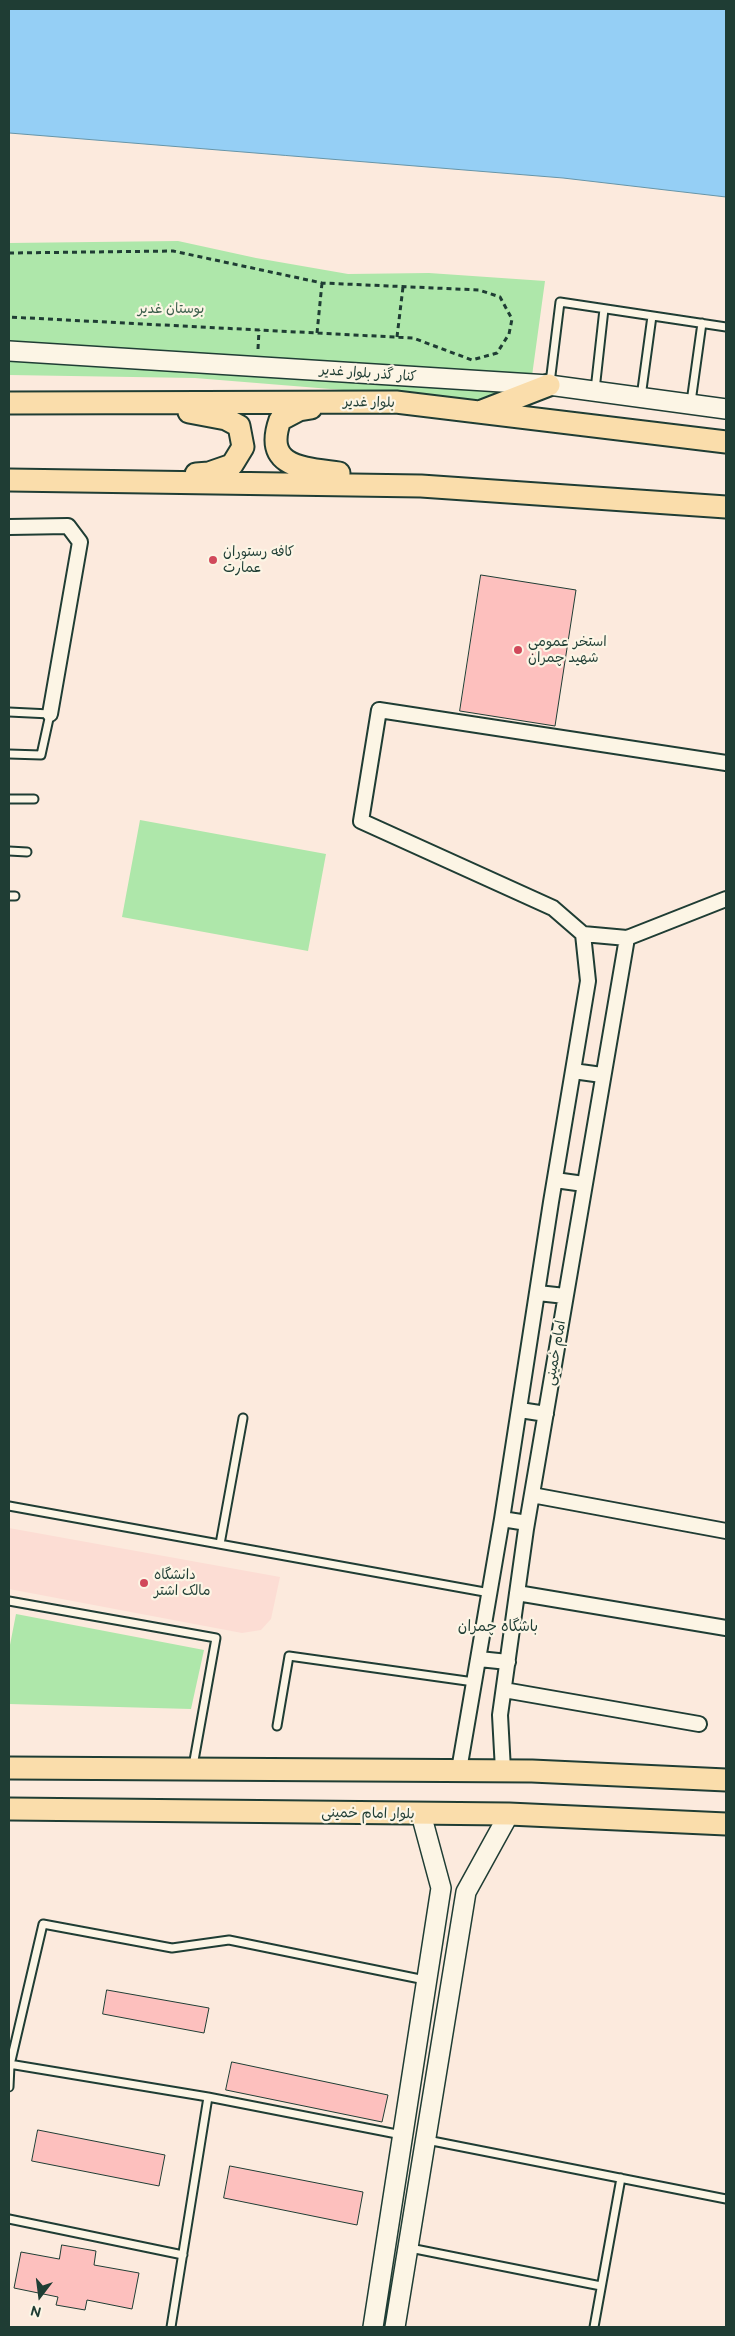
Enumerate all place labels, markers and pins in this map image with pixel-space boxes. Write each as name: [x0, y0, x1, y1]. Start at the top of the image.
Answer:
place label: کافه رستوران عمارت: [223, 544, 294, 576]
marker: کافه رستوران عمارت: [207, 554, 219, 566]
place label: استخر عمومی شهید چمران: [528, 634, 607, 666]
marker: استخر عمومی شهید چمران: [512, 644, 524, 656]
place label: دانشگاه مالک اشتر: [154, 1567, 210, 1600]
marker: دانشگاه مالک اشتر: [138, 1577, 150, 1589]

